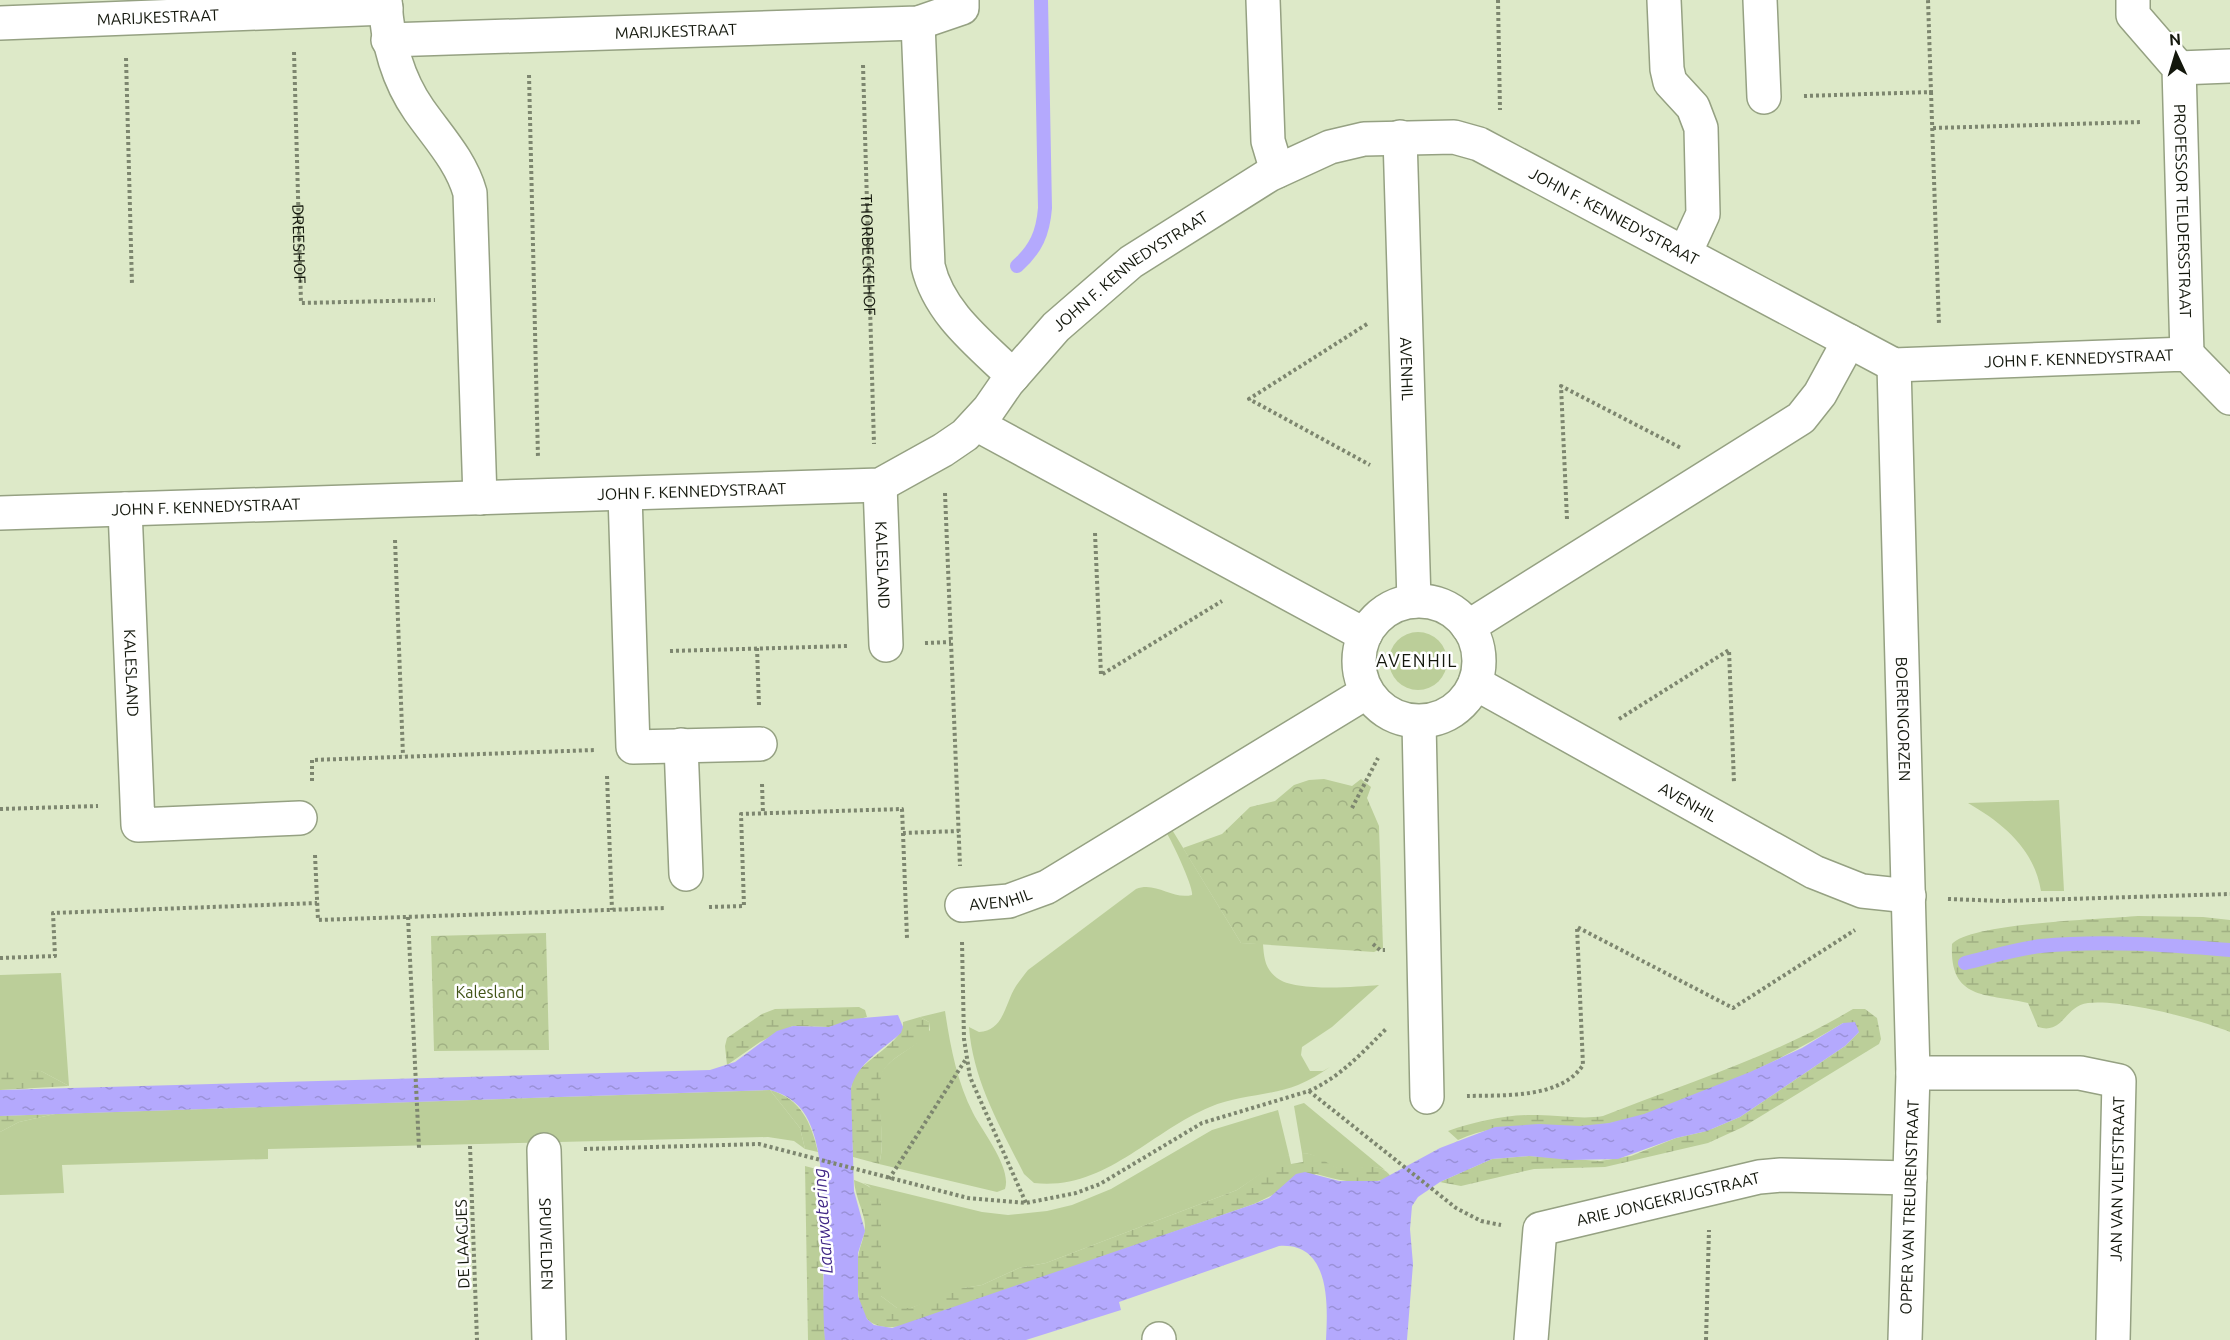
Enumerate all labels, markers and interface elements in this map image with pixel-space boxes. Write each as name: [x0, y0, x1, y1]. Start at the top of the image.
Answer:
street label: MARIJKESTRAAT: [97, 5, 219, 28]
street label: MARIJKESTRAAT: [615, 20, 737, 42]
north arrow: [2146, 24, 2206, 84]
text: N: [2168, 30, 2182, 48]
street label: PROFESSOR TELDERSSTRAAT: [2171, 104, 2195, 318]
street label: JOHN F. KENNEDYSTRAAT: [1526, 163, 1702, 268]
street label: THORBECKEHOF: [858, 194, 879, 316]
street label: DREESHOF: [289, 204, 309, 284]
street label: JOHN F. KENNEDYSTRAAT: [1049, 207, 1211, 335]
street label: AVENHIL: [1397, 337, 1417, 401]
street label: JOHN F. KENNEDYSTRAAT: [1984, 346, 2174, 371]
street label: JOHN F. KENNEDYSTRAAT: [597, 479, 787, 503]
street label: JOHN F. KENNEDYSTRAAT: [111, 494, 301, 518]
street label: KALESLAND: [872, 521, 894, 609]
street label: KALESLAND: [121, 629, 143, 717]
district label: AVENHIL: [1376, 650, 1458, 670]
street label: BOERENGORZEN: [1893, 656, 1914, 781]
street label: AVENHIL: [1656, 778, 1720, 825]
street label: AVENHIL: [968, 884, 1034, 913]
park label: Kalesland: [456, 983, 524, 1001]
street label: JAN VAN VLIETSTRAAT: [2107, 1096, 2127, 1262]
street label: OPPER VAN TREURENSTRAAT: [1896, 1099, 1922, 1315]
water label: Laarwatering: [808, 1167, 836, 1275]
street label: ARIE JONGEKRIJGSTRAAT: [1575, 1168, 1762, 1229]
street label: SPUIVELDEN: [536, 1198, 557, 1290]
street label: DE LAAGJES: [451, 1199, 473, 1289]

